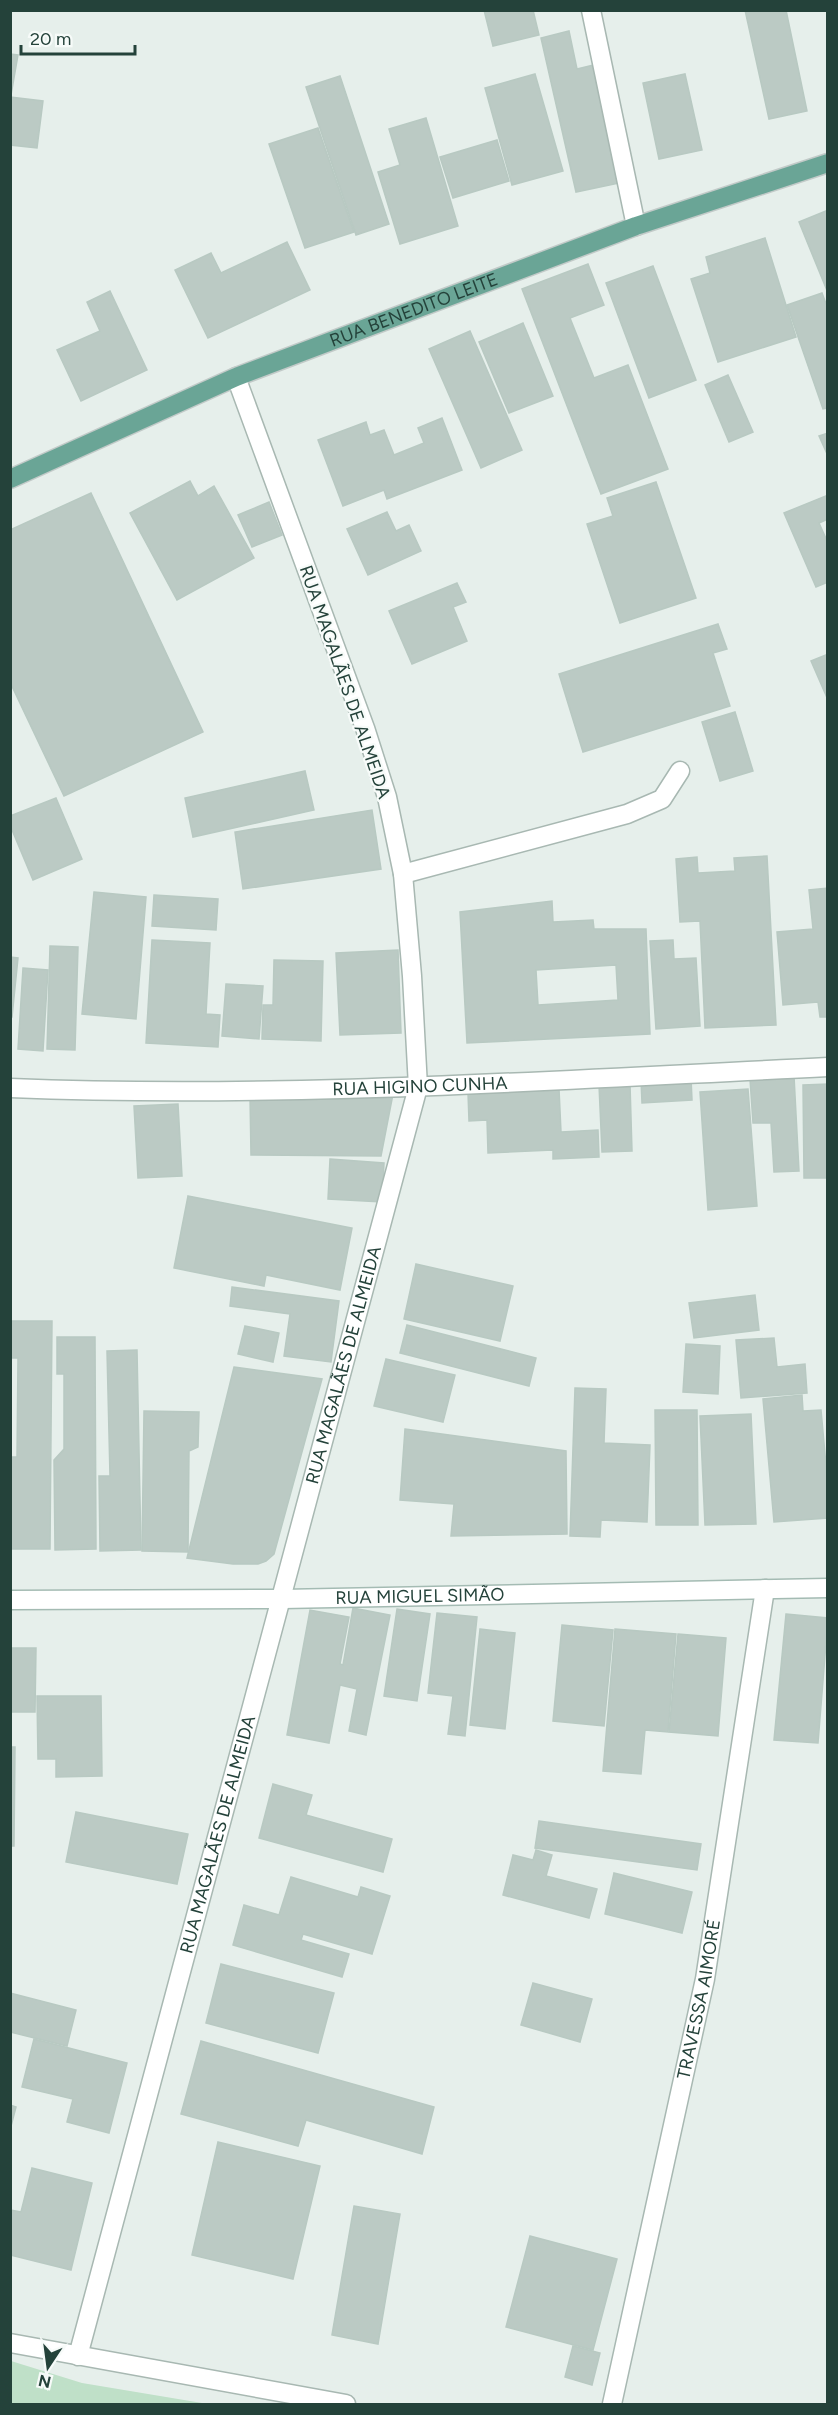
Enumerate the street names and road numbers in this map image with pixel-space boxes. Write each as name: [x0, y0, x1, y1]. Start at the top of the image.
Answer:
street label: RUA BENEDITO LEITE: [327, 268, 501, 352]
street label: RUA MAGALÃES DE ALMEIDA: [295, 562, 395, 802]
street label: RUA HIGINO CUNHA: [332, 1072, 508, 1100]
street label: RUA MAGALÃES DE ALMEIDA: [301, 1244, 386, 1486]
street label: RUA MIGUEL SIMÃO: [335, 1584, 505, 1609]
street label: RUA MAGALÃES DE ALMEIDA: [175, 1713, 260, 1956]
street label: TRAVESSA AIMORÉ: [672, 1918, 725, 2081]

